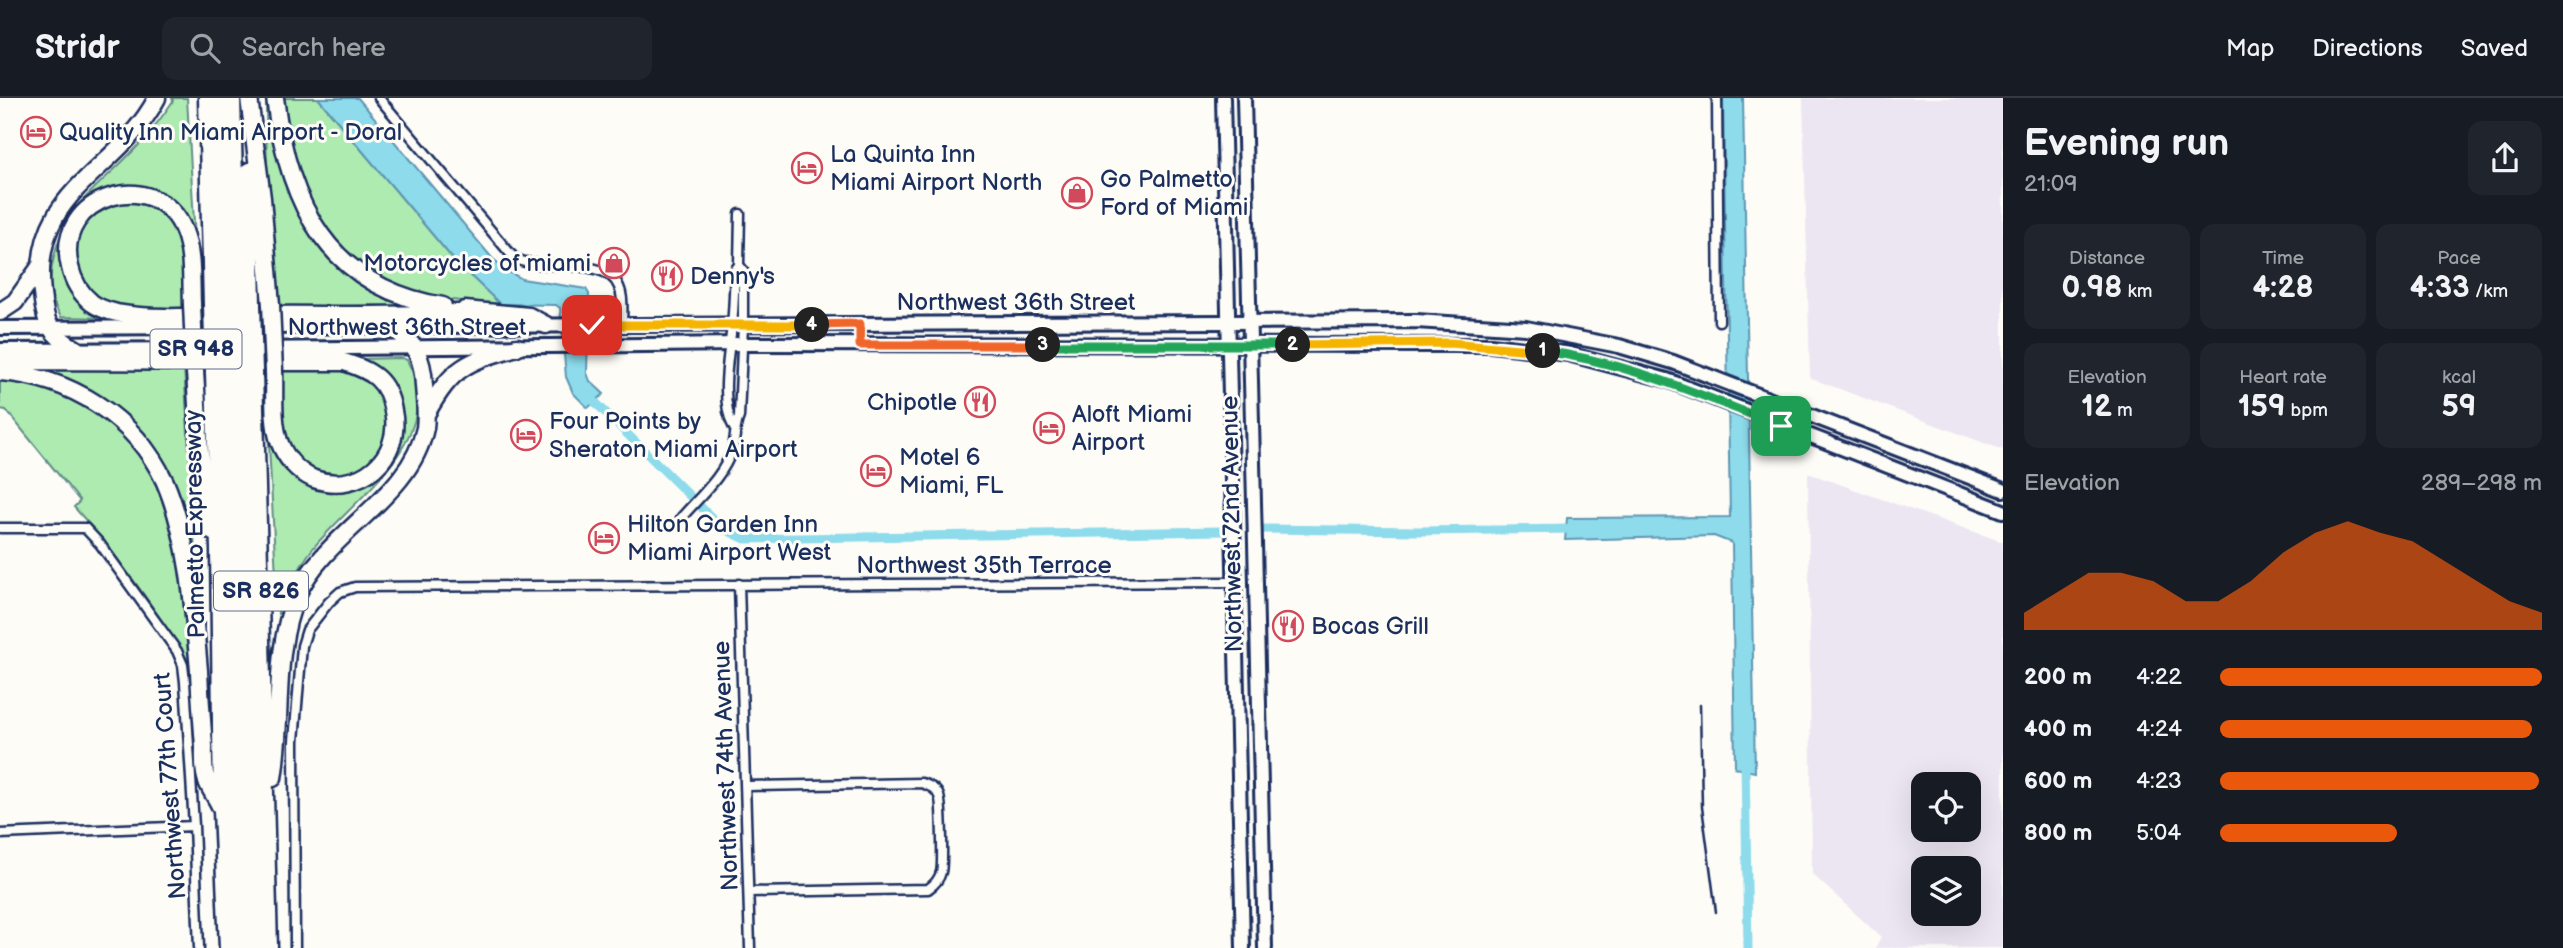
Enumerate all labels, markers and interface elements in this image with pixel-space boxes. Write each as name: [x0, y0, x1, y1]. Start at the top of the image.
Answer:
search box: [162, 17, 652, 80]
text: Stridr: [35, 28, 120, 68]
icon: search: [186, 29, 224, 67]
text: Search here: [242, 33, 386, 64]
text: Map: [2226, 34, 2274, 63]
text: Directions: [2312, 34, 2423, 63]
text: Saved: [2461, 34, 2528, 63]
hotel icon: Quality Inn Miami Airport - Doral: [19, 115, 53, 149]
place label: Quality Inn Miami Airport - Doral: [59, 118, 402, 147]
text: Evening run: [2024, 121, 2229, 166]
button: share: [2468, 121, 2542, 195]
place label: La Quinta Inn Miami Airport North: [830, 140, 1042, 197]
hotel icon: La Quinta Inn Miami Airport North: [790, 151, 824, 185]
place label: Go Palmetto Ford of Miami: [1100, 165, 1248, 222]
text: 21:09: [2024, 170, 2078, 198]
shop icon: Go Palmetto Ford of Miami: [1060, 176, 1094, 210]
shop icon: Motorcycles of miami: [597, 246, 631, 280]
text: Distance: [2069, 247, 2145, 270]
text: Time: [2262, 247, 2304, 270]
text: Pace: [2437, 247, 2481, 270]
place label: Motorcycles of miami: [363, 249, 591, 278]
restaurant icon: Denny's: [650, 259, 684, 293]
place label: Denny's: [690, 262, 775, 291]
text: 0.98: [2061, 270, 2122, 306]
text: 4:28: [2253, 270, 2313, 306]
text: 4:33: [2410, 270, 2470, 306]
text: km: [2122, 280, 2153, 303]
text: /km: [2470, 280, 2508, 303]
street label: Northwest 36th Street: [897, 288, 1136, 317]
pin: [562, 295, 622, 355]
icon: check: [573, 306, 611, 344]
pin: 4: [794, 308, 830, 342]
street label: Northwest 36th Street: [288, 313, 527, 342]
text: 4: [806, 313, 817, 336]
pin: 3: [1026, 328, 1060, 362]
pin: 2: [1276, 328, 1310, 362]
road number: SR 948: [150, 330, 242, 368]
text: 3: [1037, 333, 1048, 356]
text: 2: [1287, 333, 1298, 356]
pin: 1: [1526, 334, 1560, 368]
text: 1: [1539, 339, 1547, 362]
text: Elevation: [2067, 366, 2147, 389]
text: Heart rate: [2239, 366, 2327, 389]
text: kcal: [2442, 366, 2476, 389]
restaurant icon: Chipotle: [963, 385, 997, 419]
place label: Chipotle: [867, 388, 957, 417]
text: 12: [2081, 389, 2112, 425]
text: 159: [2238, 389, 2285, 425]
text: 59: [2442, 389, 2476, 425]
street label: Northwest 72nd Avenue: [1215, 395, 1249, 653]
pin: [1751, 396, 1811, 456]
text: m: [2112, 399, 2133, 422]
text: bpm: [2285, 399, 2328, 422]
place label: Aloft Miami Airport: [1072, 400, 1192, 457]
place label: Four Points by Sheraton Miami Airport: [549, 407, 798, 464]
icon: arrive: [1762, 407, 1800, 445]
street label: Palmetto Expressway: [179, 409, 211, 639]
hotel icon: Aloft Miami Airport: [1032, 411, 1066, 445]
hotel icon: Four Points by Sheraton Miami Airport: [509, 418, 543, 452]
place label: Motel 6 Miami, FL: [899, 443, 1004, 500]
hotel icon: Motel 6 Miami, FL: [859, 454, 893, 488]
text: Elevation: [2024, 469, 2120, 497]
text: 289–298 m: [2421, 469, 2542, 497]
place label: Hilton Garden Inn Miami Airport West: [627, 510, 832, 567]
hotel icon: Hilton Garden Inn Miami Airport West: [587, 521, 621, 555]
street label: Northwest 35th Terrace: [856, 551, 1112, 580]
road number: SR 826: [214, 572, 308, 610]
restaurant icon: Bocas Grill: [1271, 609, 1305, 643]
place label: Bocas Grill: [1311, 612, 1429, 641]
street label: Northwest 74th Avenue: [707, 640, 745, 892]
text: 200 m: [2024, 663, 2092, 691]
text: 4:22: [2136, 663, 2182, 691]
street label: Northwest 77th Court: [148, 671, 192, 900]
text: 400 m: [2024, 715, 2092, 743]
text: 4:24: [2136, 715, 2182, 743]
text: 600 m: [2024, 767, 2092, 795]
text: 4:23: [2136, 767, 2182, 795]
map controls: [1911, 772, 1981, 926]
button: locate: [1911, 772, 1981, 842]
text: 800 m: [2024, 819, 2092, 847]
text: 5:04: [2136, 819, 2181, 847]
button: layers: [1911, 856, 1981, 926]

